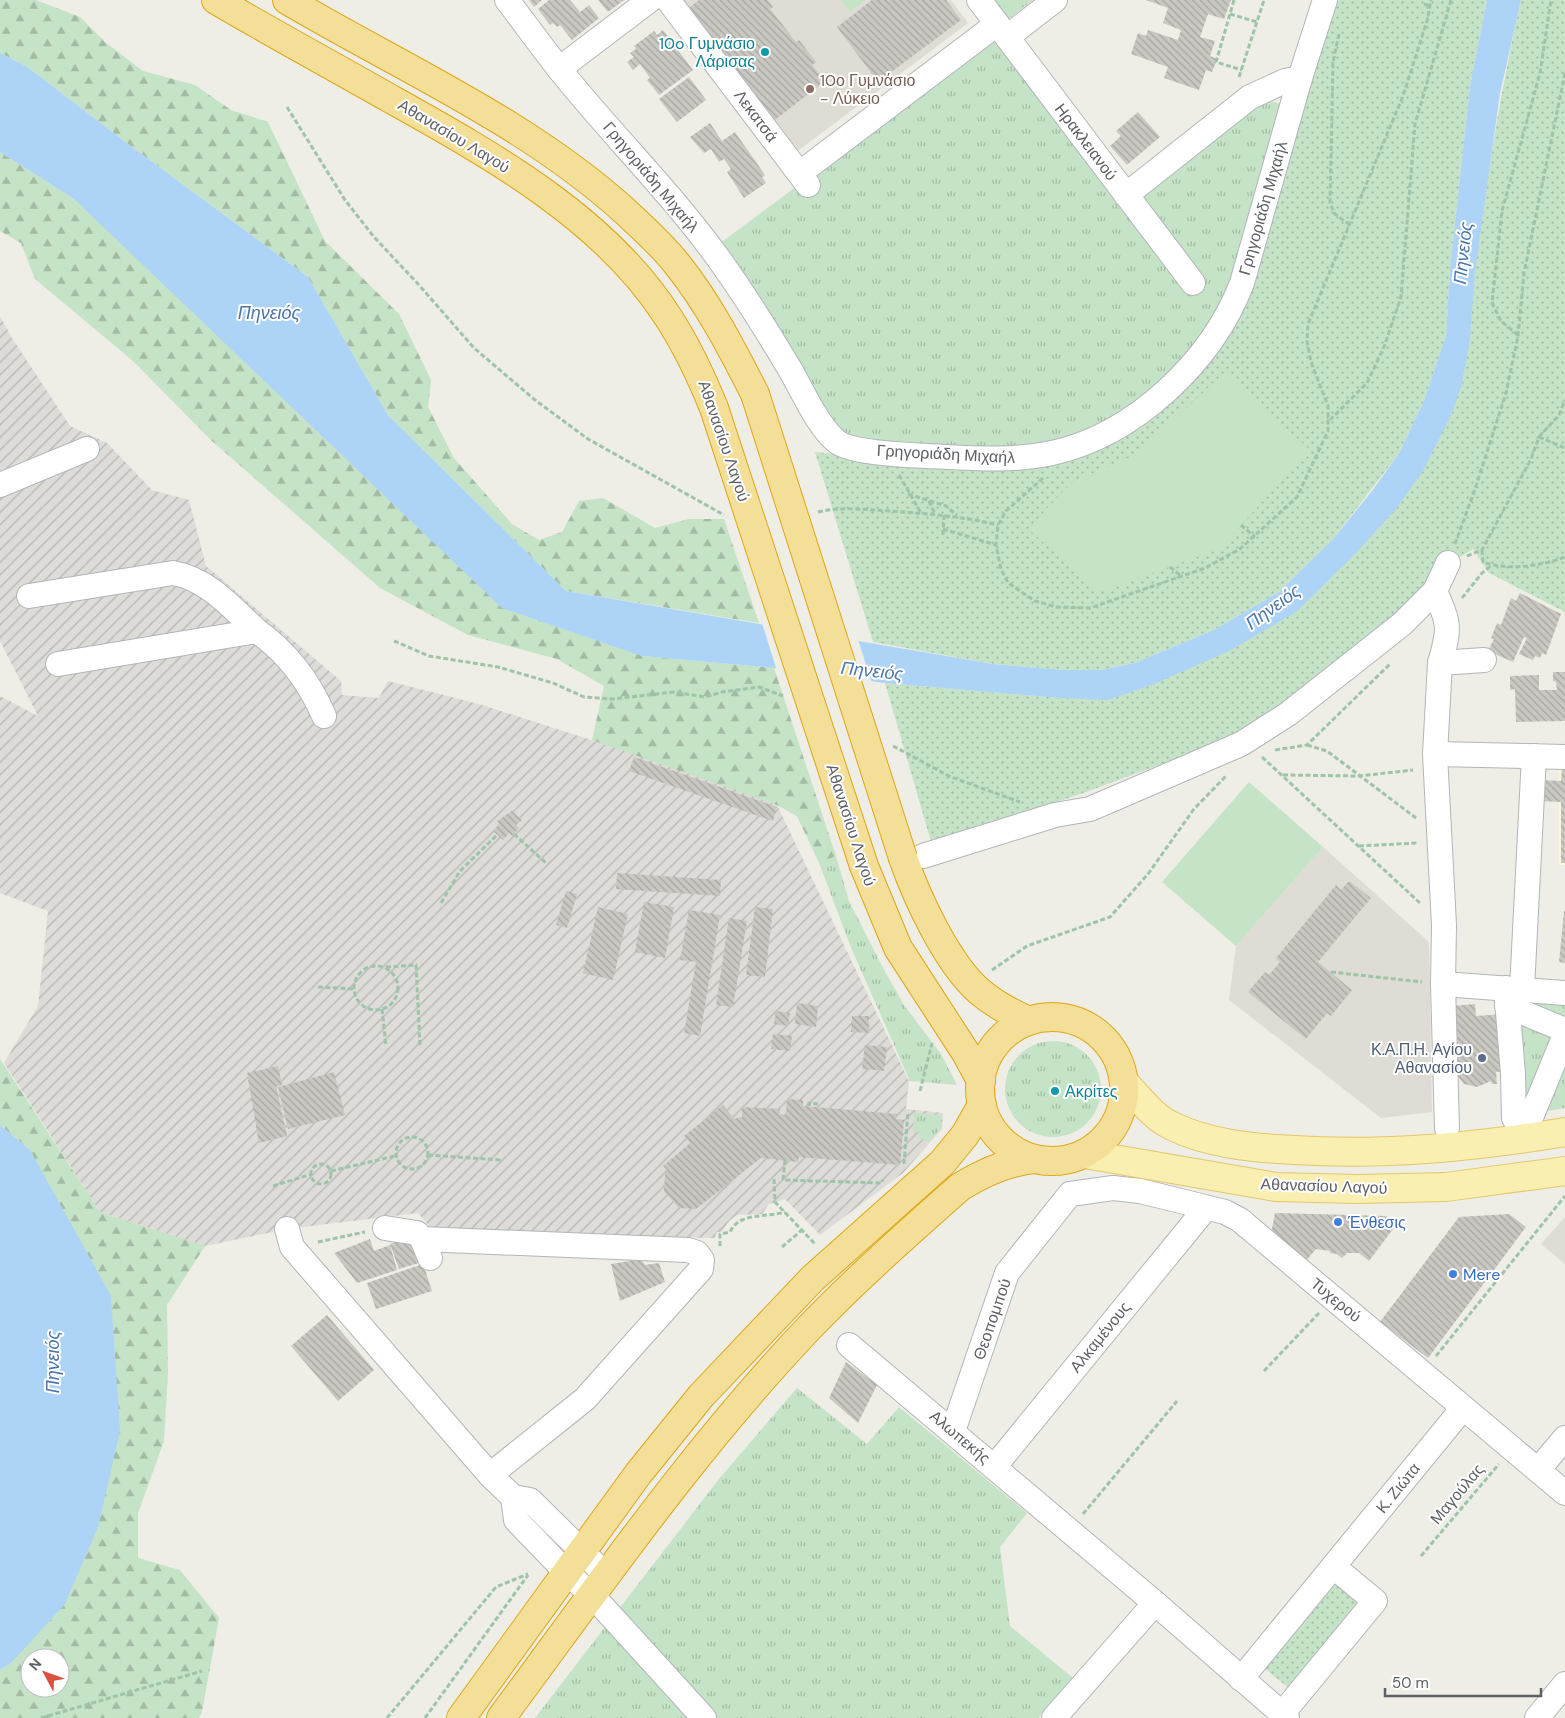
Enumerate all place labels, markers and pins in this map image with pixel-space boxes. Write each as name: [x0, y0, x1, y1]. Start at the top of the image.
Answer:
place label: 10o Γυμνάσιο Λάρισας: [659, 33, 755, 72]
marker: 10o Γυμνάσιο Λάρισας: [759, 46, 771, 58]
place label: 10ο Γυμνάσιο - Λύκειο: [820, 70, 916, 109]
marker: 10ο Γυμνάσιο - Λύκειο: [804, 83, 816, 95]
place label: Κ.Α.Π.Η. Αγίου Αθανασίου: [1371, 1039, 1472, 1078]
marker: Κ.Α.Π.Η. Αγίου Αθανασίου: [1476, 1052, 1488, 1064]
place label: Ακρίτες: [1065, 1081, 1118, 1102]
marker: Ακρίτες: [1049, 1085, 1061, 1097]
place label: Ένθεσις: [1347, 1212, 1406, 1233]
marker: Ένθεσις: [1332, 1216, 1344, 1228]
place label: Mere: [1463, 1264, 1500, 1285]
marker: Mere: [1447, 1268, 1459, 1280]

